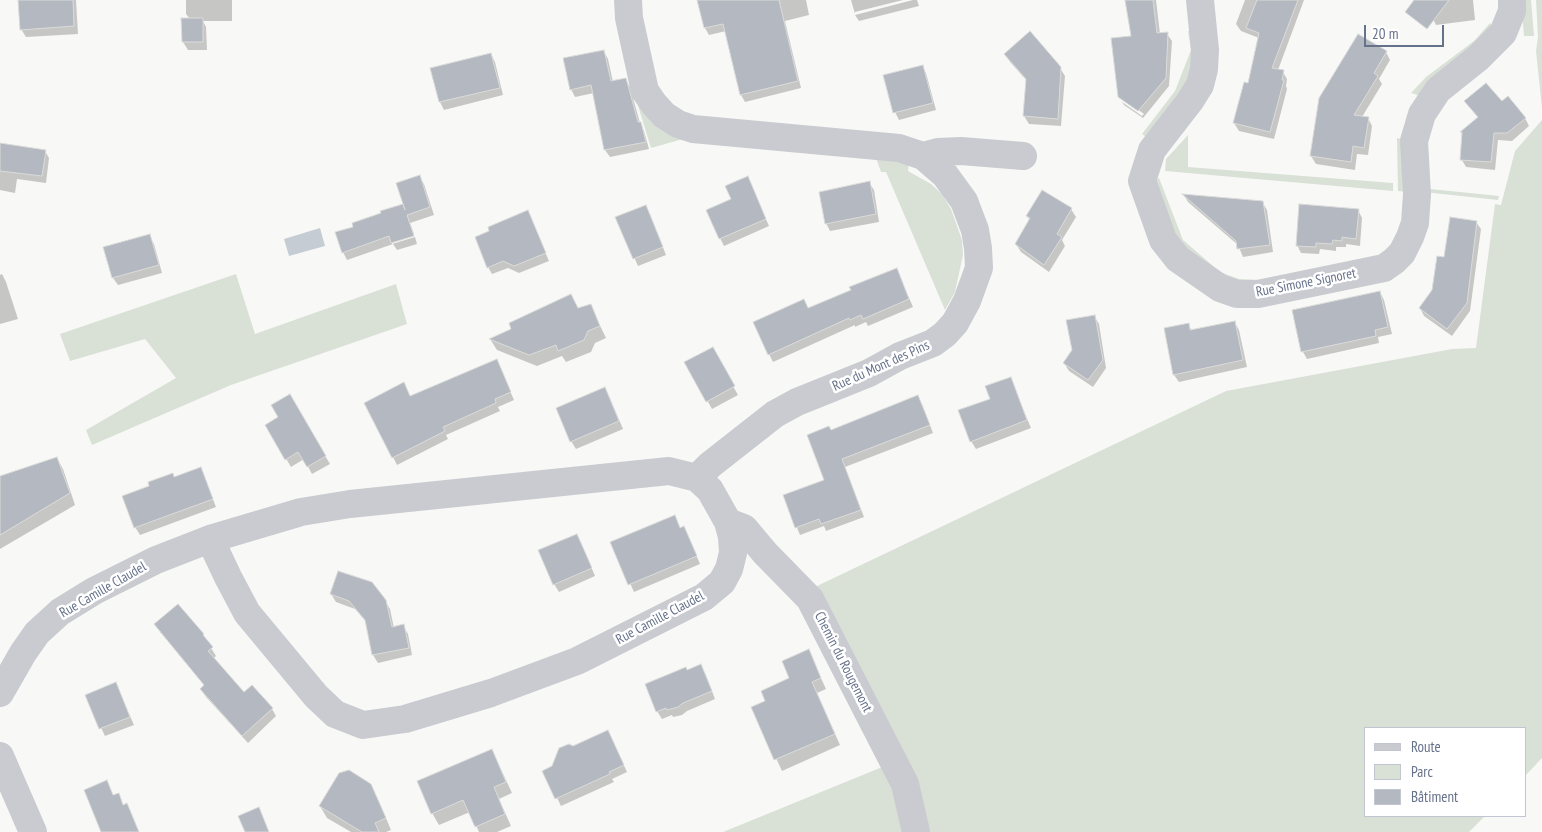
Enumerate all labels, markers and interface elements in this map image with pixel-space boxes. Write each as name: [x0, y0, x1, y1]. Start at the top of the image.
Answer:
scale bar: [1367, 15, 1447, 47]
text: 20 m: [1372, 24, 1398, 43]
street label: Rue Simone Signoret: [1255, 265, 1357, 301]
street label: Rue du Mont des Pins: [830, 337, 932, 395]
street label: Rue Camille Claudel: [57, 558, 149, 622]
street label: Rue Camille Claudel: [613, 588, 707, 648]
street label: Chemin du Rougemont: [811, 609, 875, 715]
legend: [1364, 727, 1527, 817]
text: Route: [1411, 737, 1441, 756]
text: Parc: [1411, 762, 1433, 781]
text: Bâtiment: [1411, 787, 1458, 806]

